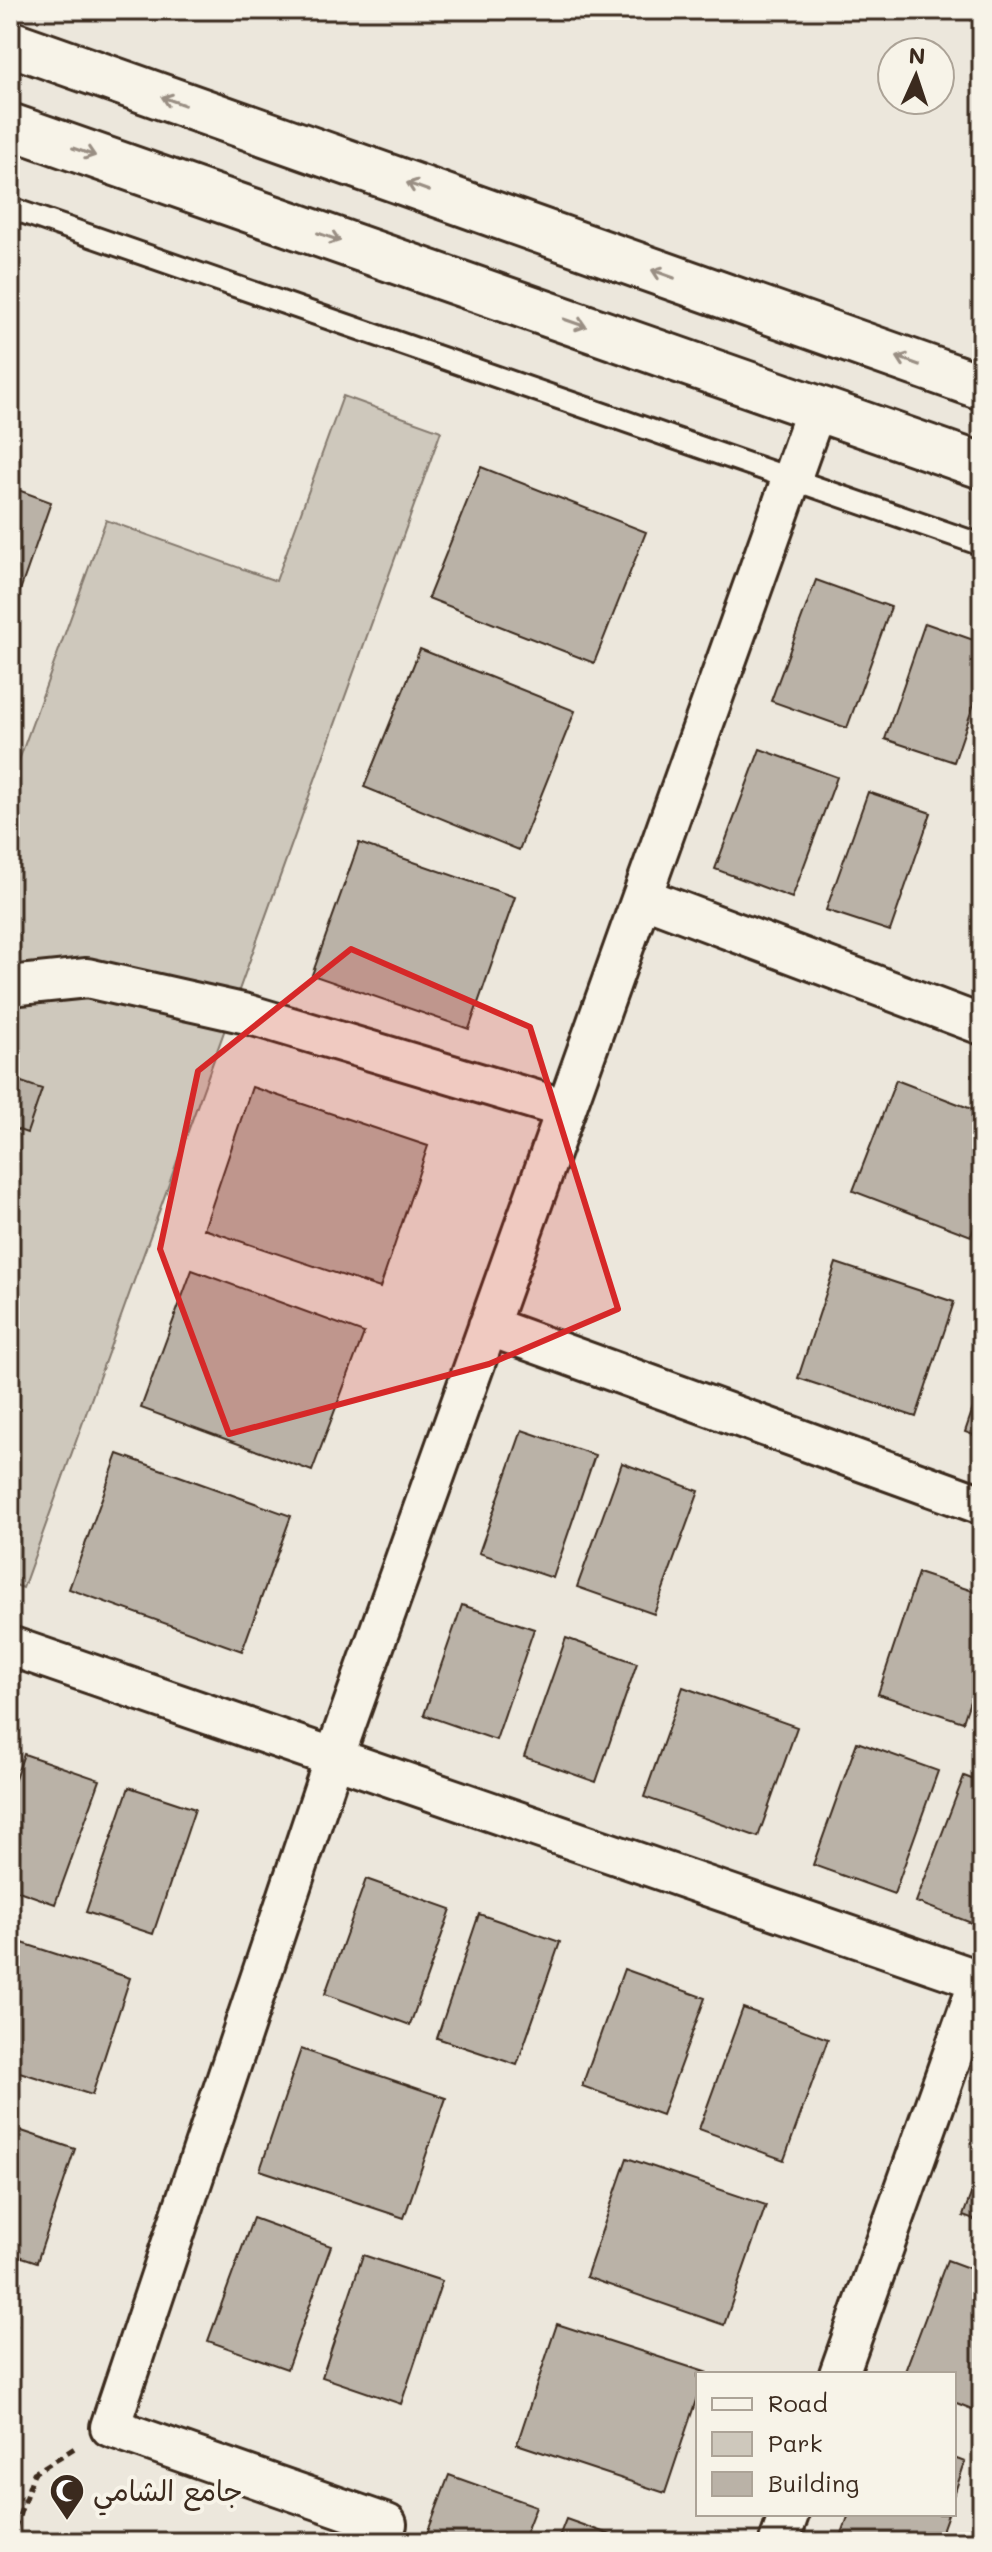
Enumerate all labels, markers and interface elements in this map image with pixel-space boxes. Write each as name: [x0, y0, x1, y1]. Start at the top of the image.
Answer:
north arrow: [876, 36, 956, 116]
text: N: [908, 41, 926, 70]
one-way arrow: [161, 92, 186, 107]
one-way arrow: [71, 145, 96, 160]
one-way arrow: [406, 179, 431, 194]
one-way arrow: [316, 231, 341, 246]
one-way arrow: [651, 266, 676, 281]
one-way arrow: [562, 316, 587, 331]
one-way arrow: [896, 353, 921, 368]
legend: [696, 2372, 956, 2516]
text: Road: [768, 2387, 828, 2418]
text: Park: [768, 2427, 822, 2458]
text: Building: [768, 2467, 859, 2498]
mosque icon: جامع الشامي: [48, 2472, 86, 2522]
place label: جامع الشامي: [93, 2472, 243, 2516]

